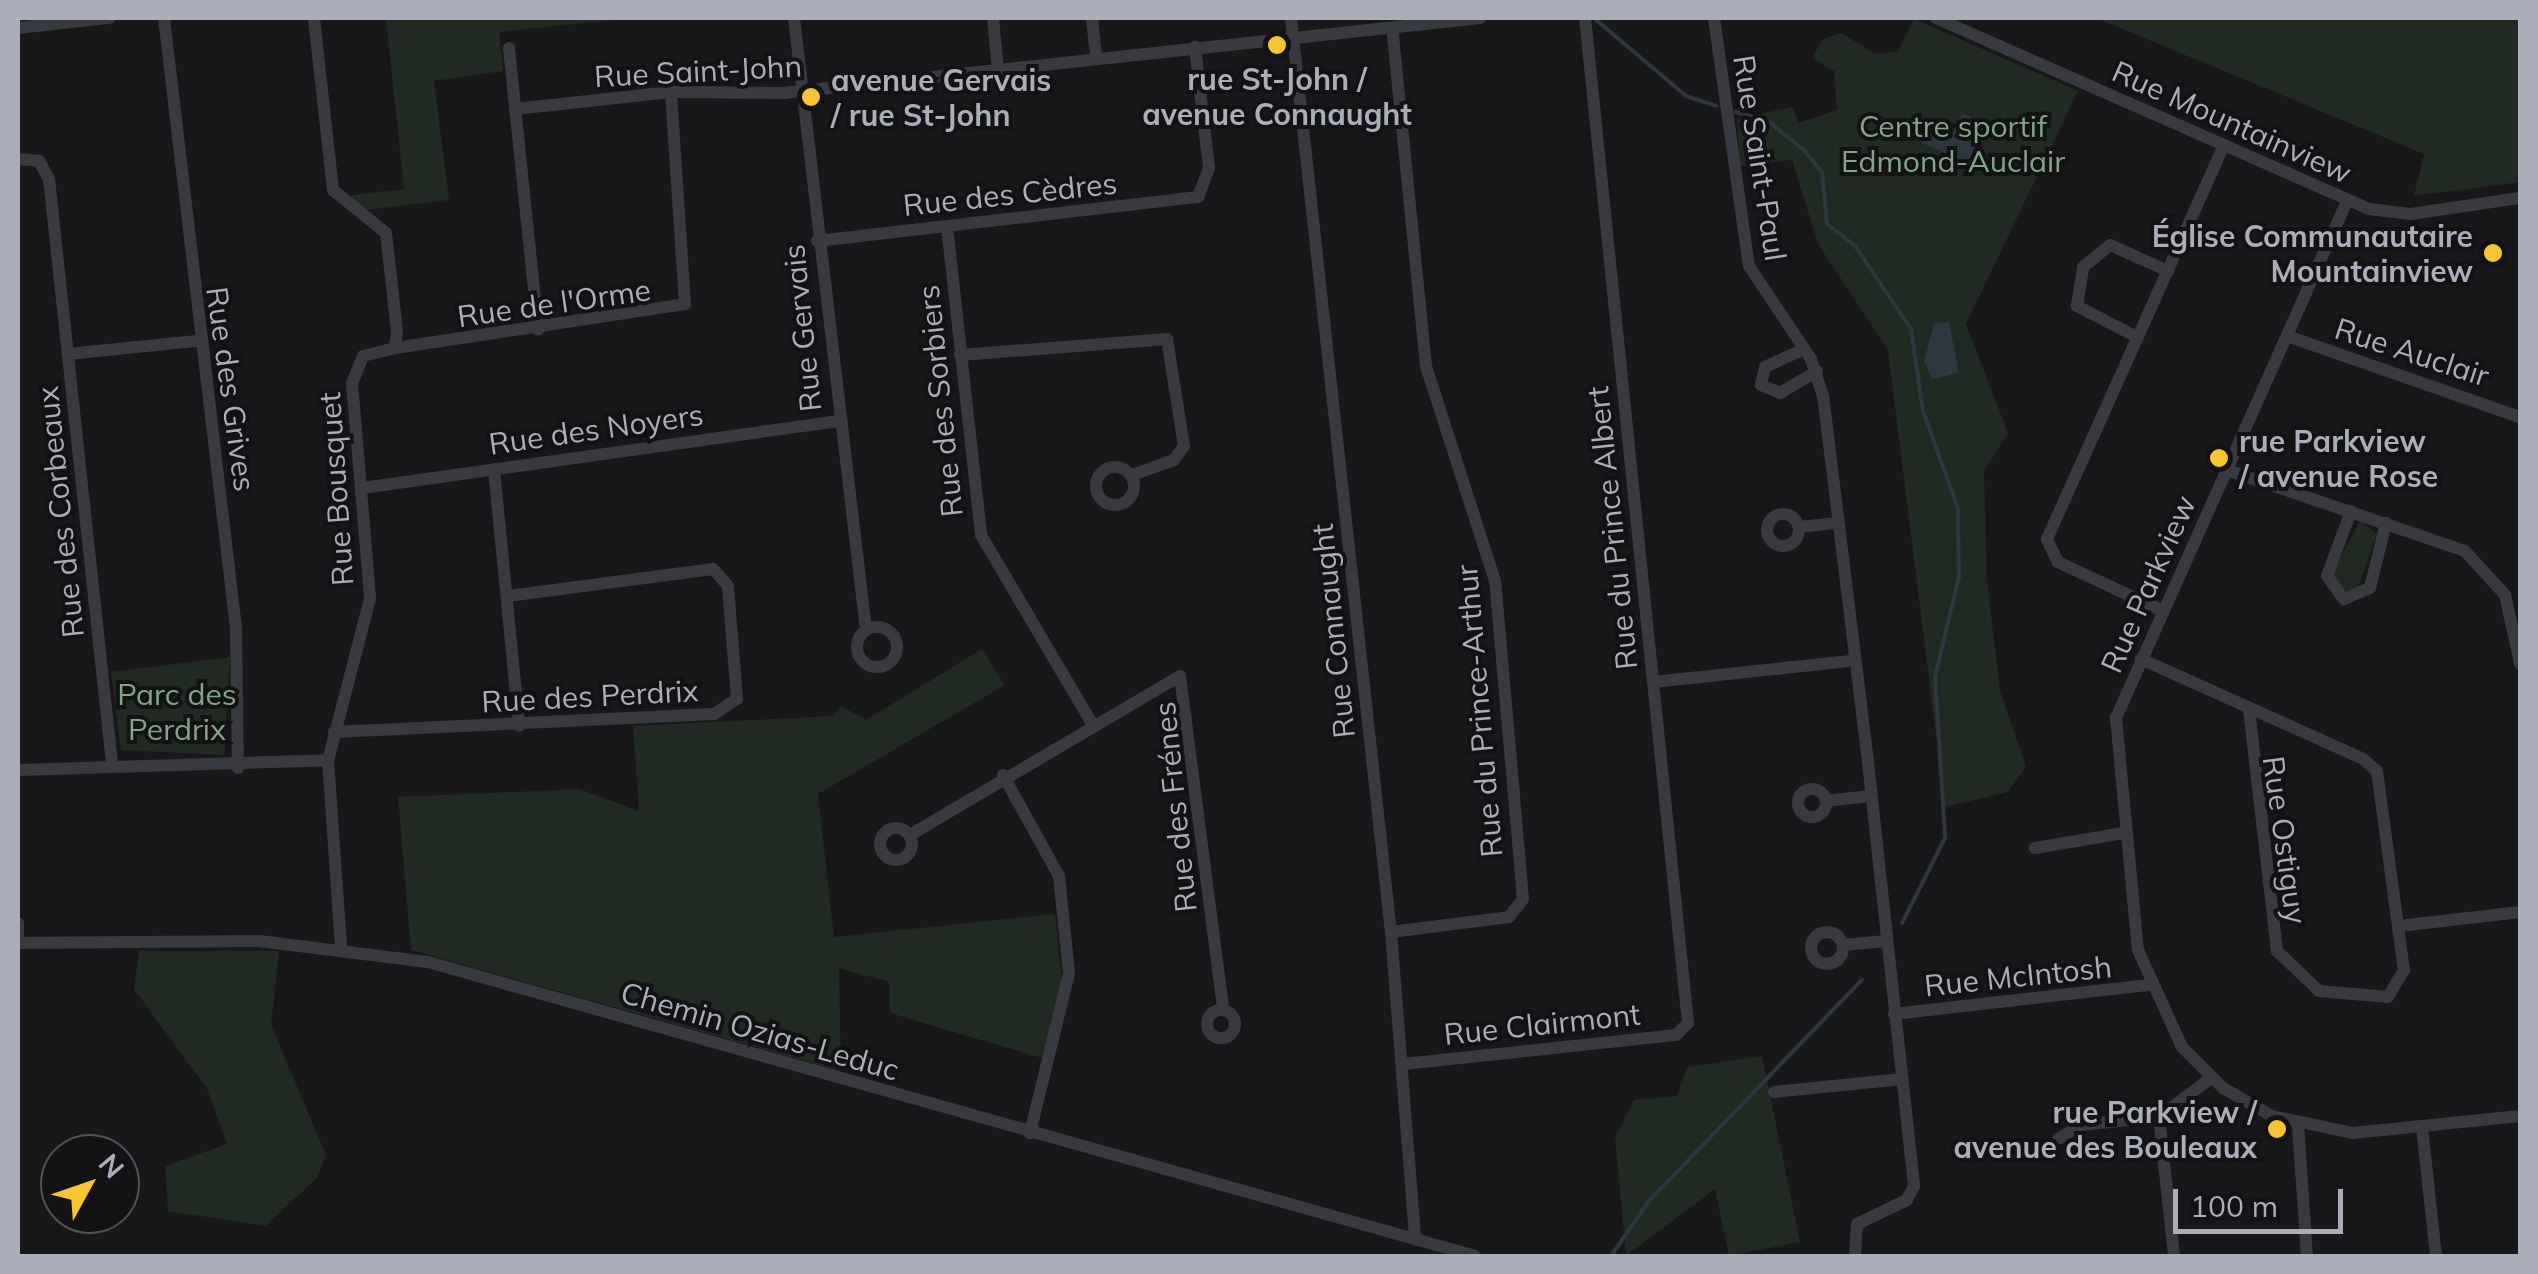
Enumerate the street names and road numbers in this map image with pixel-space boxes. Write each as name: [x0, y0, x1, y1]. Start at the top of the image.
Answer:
street label: Rue Saint-John: [593, 48, 803, 94]
street label: Rue Saint-Paul: [1726, 53, 1794, 263]
street label: Rue Mountainview: [2107, 53, 2357, 191]
street label: Rue des Cèdres: [901, 165, 1119, 223]
street label: Rue Gervais: [775, 243, 829, 413]
street label: Rue de l'Orme: [455, 272, 653, 334]
street label: Rue des Sorbiers: [910, 283, 970, 519]
street label: Rue des Grives: [199, 284, 263, 494]
street label: Rue Auclair: [2331, 310, 2493, 394]
street label: Rue des Corbeaux: [29, 385, 91, 639]
street label: Rue du Prince Albert: [1579, 385, 1645, 671]
street label: Rue Bousquet: [311, 391, 361, 587]
street label: Rue des Noyers: [486, 396, 706, 462]
street label: Rue Parkview: [2093, 490, 2203, 678]
street label: Rue Connaught: [1304, 522, 1362, 740]
street label: Rue du Prince-Arthur: [1448, 563, 1510, 859]
street label: Rue des Perdrix: [481, 672, 699, 720]
street label: Rue des Frénes: [1146, 700, 1204, 914]
street label: Rue Ostiguy: [2255, 754, 2315, 926]
street label: Rue McIntosh: [1923, 948, 2113, 1004]
street label: Chemin Ozias-Leduc: [617, 974, 903, 1088]
street label: Rue Clairmont: [1442, 996, 1642, 1052]

